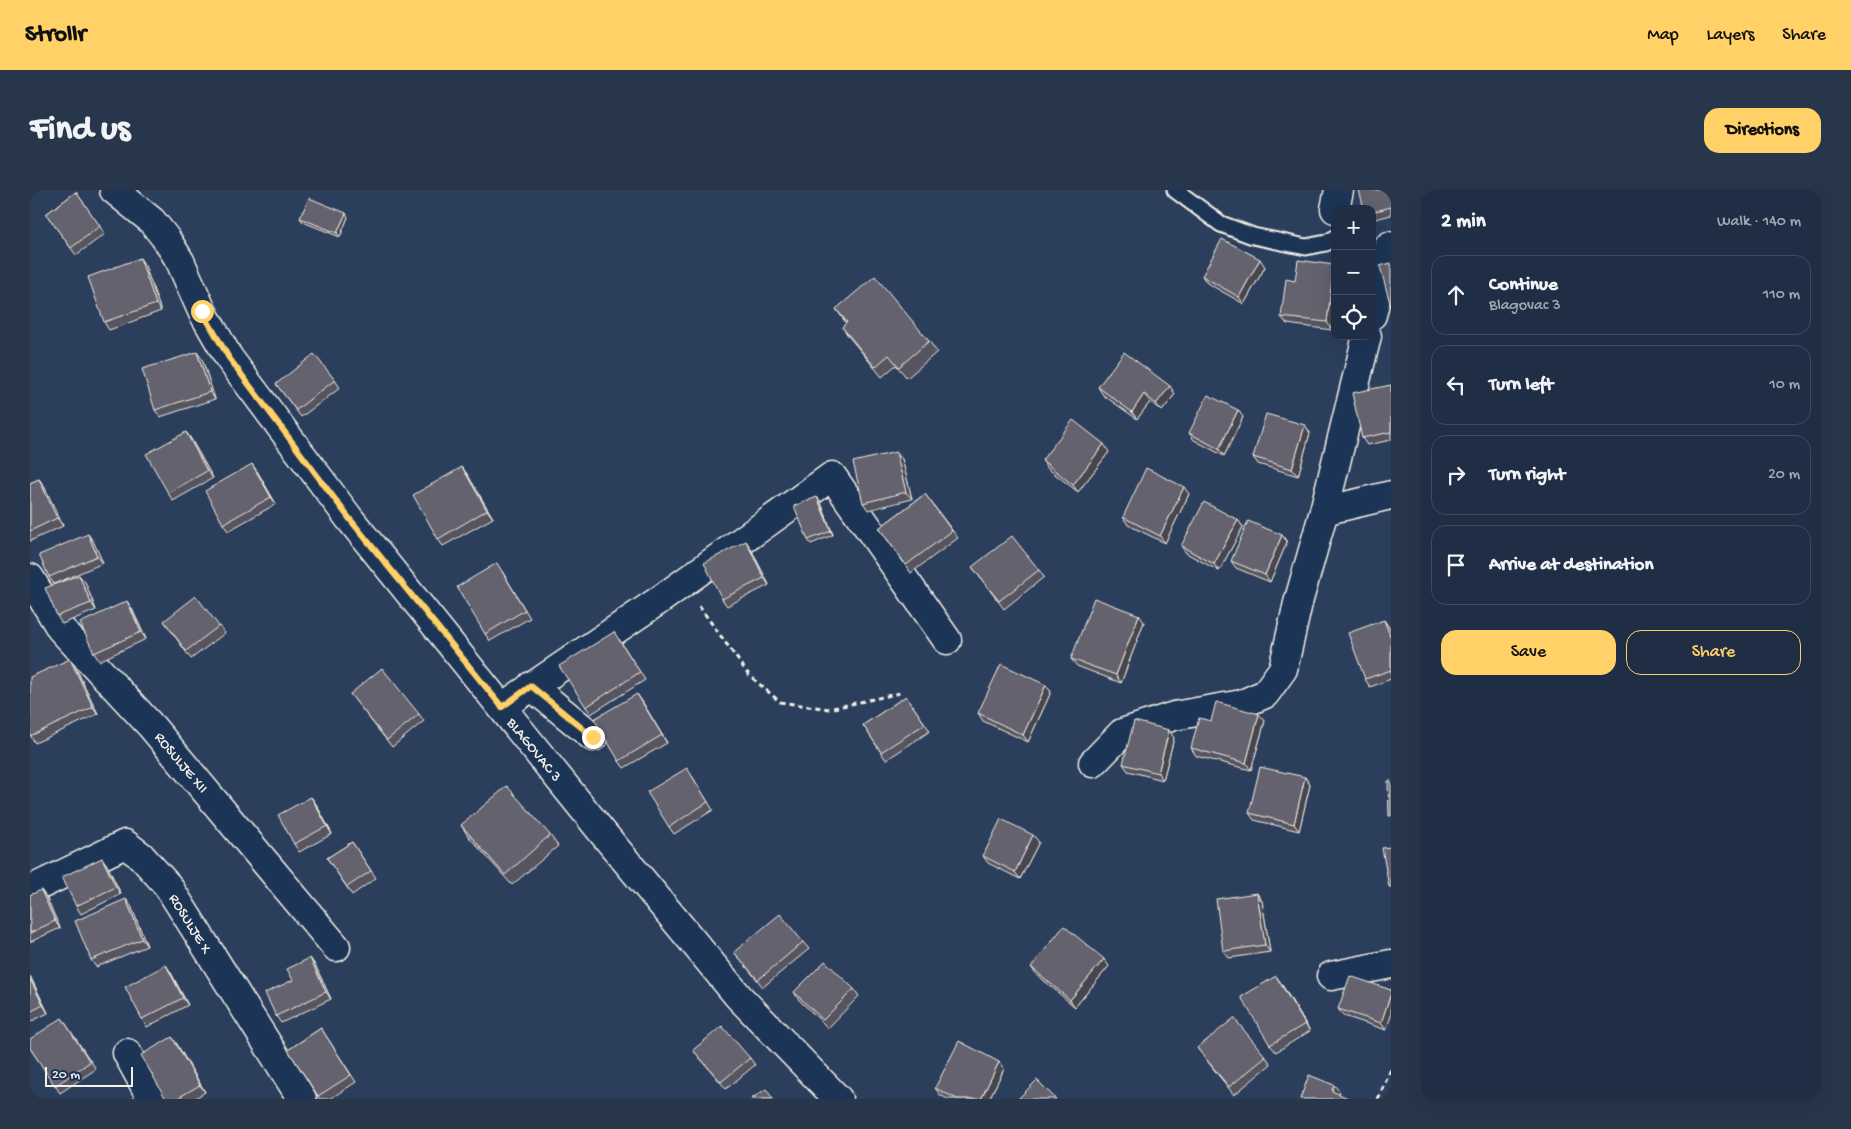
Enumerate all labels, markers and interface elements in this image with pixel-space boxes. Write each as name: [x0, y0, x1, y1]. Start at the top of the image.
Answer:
text: Strollr: [25, 21, 86, 50]
text: Map: [1647, 25, 1679, 46]
text: Layers: [1707, 25, 1754, 46]
text: Share: [1782, 25, 1826, 46]
button: Directions: [1704, 108, 1821, 153]
text: Find us: [30, 110, 130, 151]
map controls: [1331, 205, 1376, 340]
button: +: [1331, 205, 1376, 250]
text: 2 min: [1441, 210, 1486, 235]
text: Walk · 140 m: [1717, 213, 1801, 232]
button: −: [1331, 250, 1376, 295]
text: Continue: [1489, 274, 1558, 297]
icon: ahead: [1442, 281, 1470, 309]
text: 110 m: [1763, 286, 1800, 305]
button: locate: [1331, 295, 1376, 340]
text: Blagovac 3: [1489, 297, 1560, 316]
route start: [191, 300, 214, 323]
icon: left: [1442, 371, 1470, 399]
text: Turn left: [1489, 374, 1553, 397]
text: 10 m: [1769, 376, 1800, 395]
icon: right: [1442, 461, 1470, 489]
text: Turn right: [1489, 464, 1565, 487]
text: 20 m: [1768, 466, 1800, 485]
icon: arrive: [1442, 551, 1470, 579]
text: Arrive at destination: [1489, 554, 1653, 577]
button: Save: [1441, 630, 1616, 675]
button: Share: [1626, 630, 1801, 675]
street label: BLAGOVAC 3: [502, 714, 565, 786]
route end: [582, 726, 605, 749]
street label: ROSULJE XII: [150, 729, 211, 797]
street label: ROSULJE X: [164, 891, 215, 958]
scale bar: [45, 1064, 132, 1087]
text: 20 m: [52, 1067, 80, 1084]

